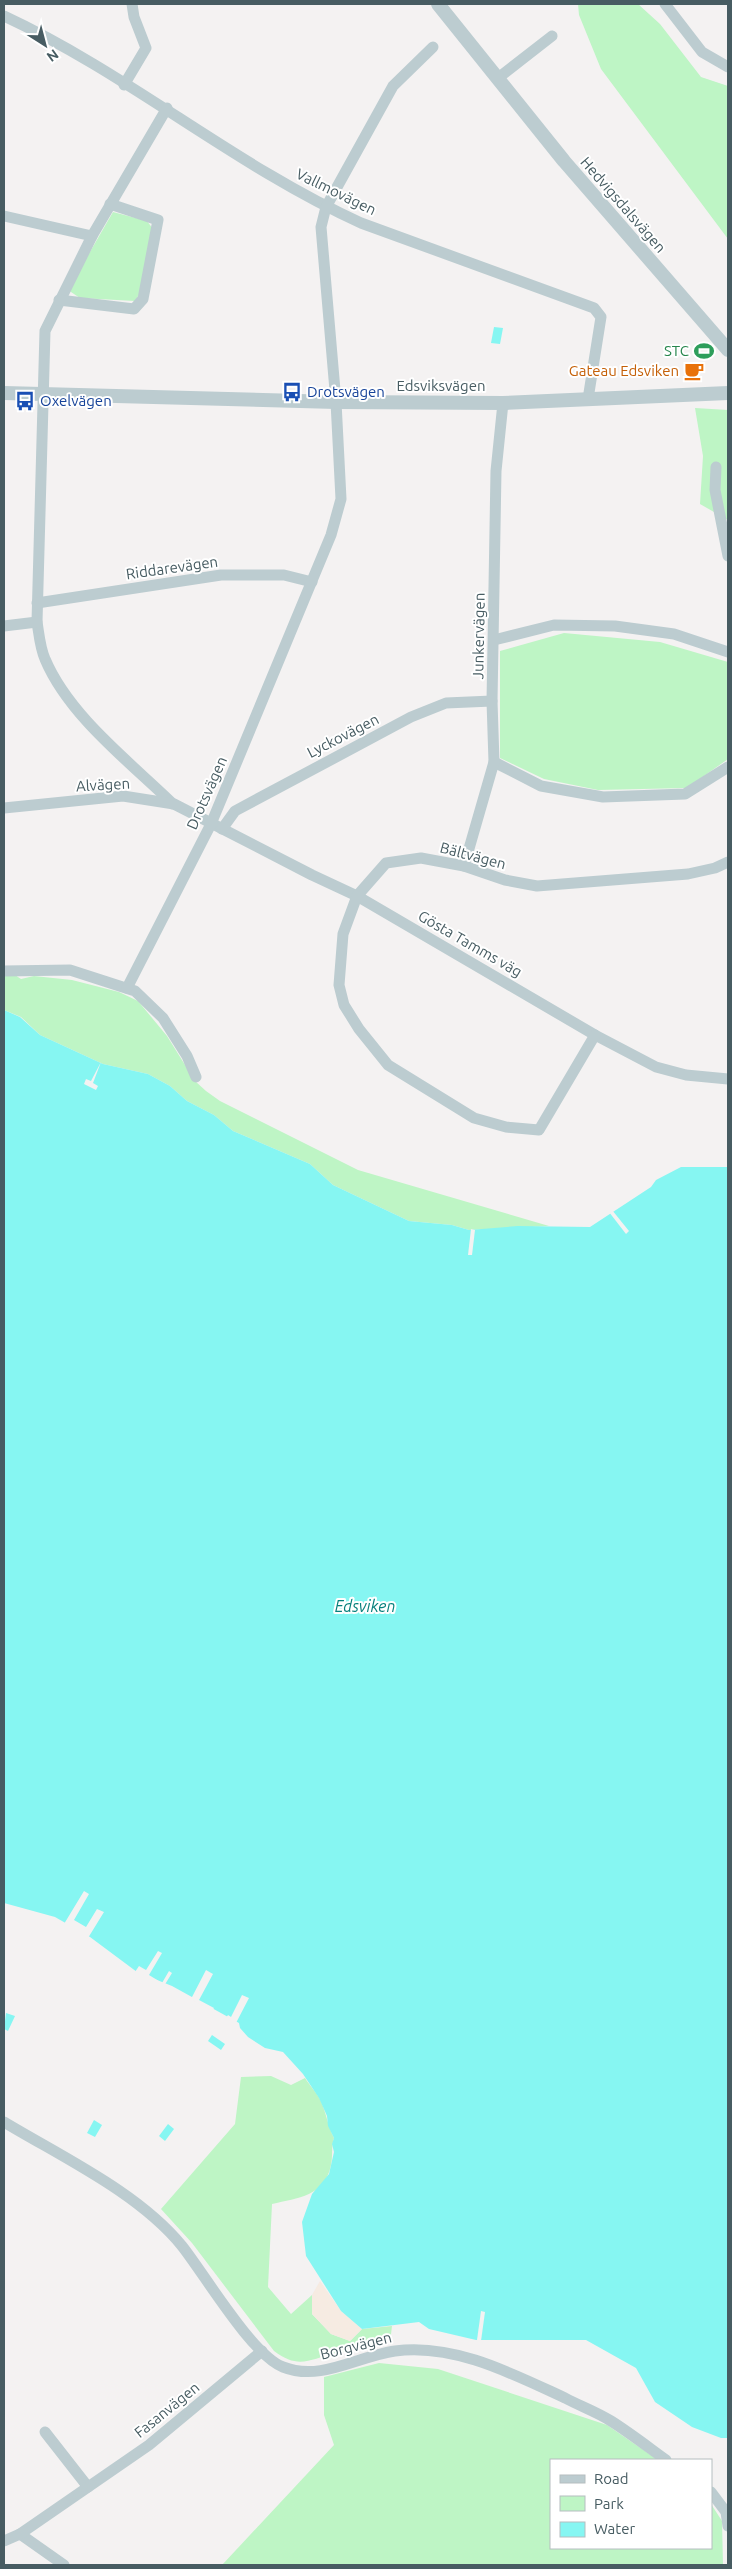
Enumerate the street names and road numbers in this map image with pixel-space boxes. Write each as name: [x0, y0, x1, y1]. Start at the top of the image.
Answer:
street label: Hedvigsdalsvägen: [577, 153, 669, 256]
street label: Vallmovägen: [293, 165, 379, 218]
street label: Edsviksvägen: [396, 377, 486, 394]
street label: Riddarevägen: [125, 553, 219, 582]
street label: Junkervägen: [469, 593, 488, 679]
street label: Lyckovägen: [304, 710, 381, 761]
street label: Drotsvägen: [183, 754, 230, 832]
street label: Alvägen: [75, 775, 130, 794]
street label: Bältvägen: [438, 839, 508, 872]
street label: Gösta Tamms väg: [415, 907, 525, 980]
street label: Borgvägen: [318, 2328, 393, 2363]
street label: Fasanvägen: [131, 2378, 202, 2441]

